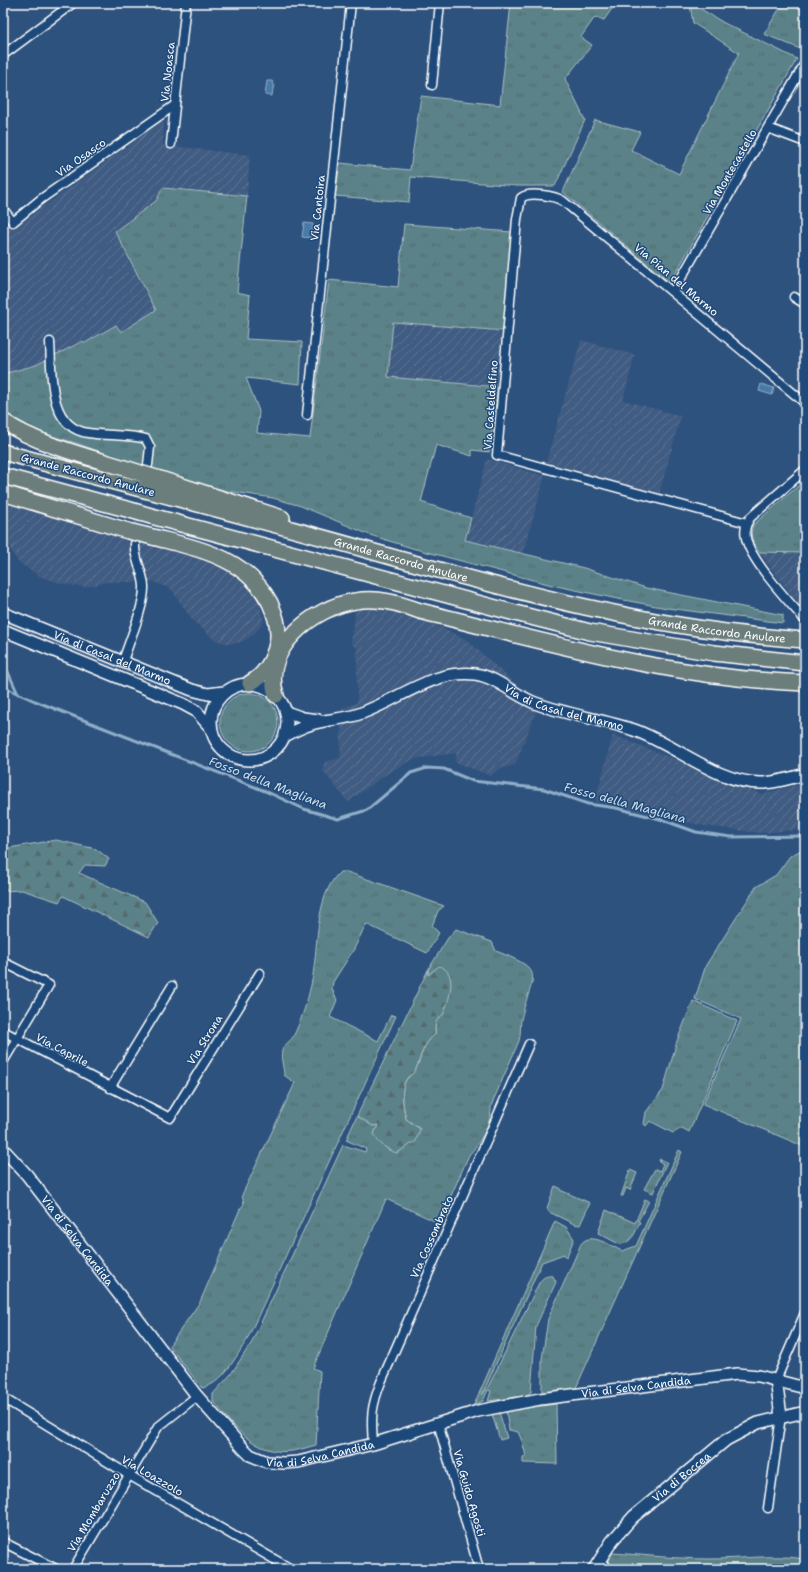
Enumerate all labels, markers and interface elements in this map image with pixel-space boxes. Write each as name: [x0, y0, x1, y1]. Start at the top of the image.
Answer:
street label: Via Noasca: [157, 41, 179, 103]
street label: Via Montecastello: [699, 126, 761, 218]
street label: Via Osasco: [53, 135, 109, 181]
street label: Via Cantoira: [307, 174, 329, 242]
street label: Via Pian del Marmo: [631, 240, 722, 320]
street label: Via Casteldelfino: [480, 359, 502, 451]
street label: Grande Raccordo Anulare: [19, 450, 157, 500]
street label: Grande Raccordo Anulare: [332, 534, 470, 585]
street label: Grande Raccordo Anulare: [647, 612, 786, 646]
street label: Via di Casal del Marmo: [51, 627, 174, 688]
street label: Via di Casal del Marmo: [501, 680, 626, 734]
water label: Fosso della Magliana: [207, 753, 329, 813]
water label: Fosso della Magliana: [562, 779, 688, 827]
street label: Via Strona: [184, 1012, 226, 1068]
street label: Via Caprile: [33, 1030, 91, 1070]
street label: Via di Selva Candida: [38, 1192, 117, 1289]
street label: Via Cossombrato: [407, 1193, 457, 1281]
street label: Via di Selva Candida: [580, 1372, 692, 1401]
street label: Via di Selva Candida: [266, 1436, 376, 1471]
street label: Via Guido Agosti: [449, 1448, 489, 1538]
street label: Via di Boccea: [649, 1448, 714, 1506]
street label: Via Loazzolo: [118, 1452, 186, 1500]
street label: Via Mombaruzzo: [64, 1469, 124, 1555]

